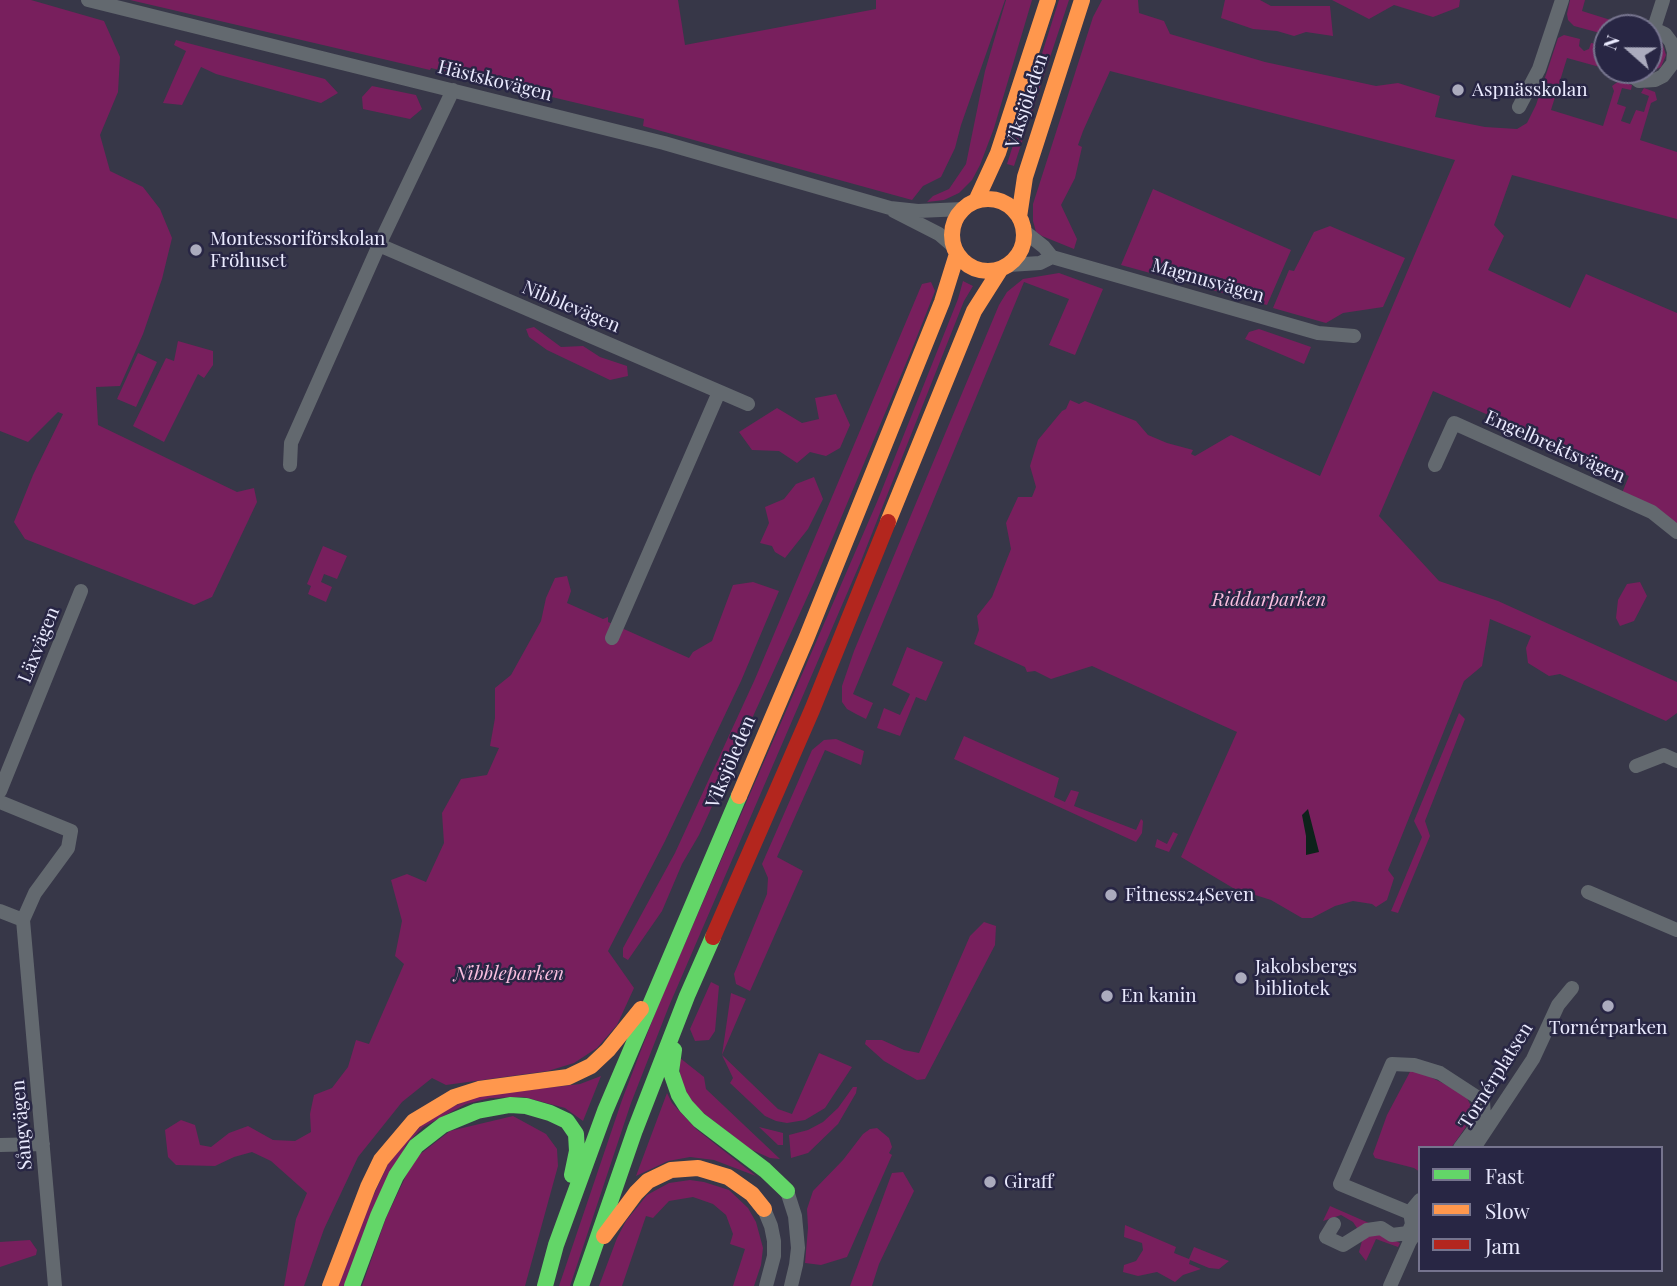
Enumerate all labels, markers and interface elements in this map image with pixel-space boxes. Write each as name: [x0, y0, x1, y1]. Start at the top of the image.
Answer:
north arrow: [1593, 14, 1663, 84]
text: N: [1596, 31, 1625, 53]
street label: Viksjöleden: [1001, 51, 1053, 151]
street label: Hästskovägen: [435, 56, 555, 106]
place label: Aspnässkolan: [1472, 79, 1588, 101]
marker: Aspnässkolan: [1450, 82, 1466, 98]
place label: Montessoriförskolan Fröhuset: [210, 228, 385, 272]
marker: Montessoriförskolan Fröhuset: [188, 242, 204, 258]
street label: Magnusvägen: [1149, 254, 1267, 308]
street label: Nibblevägen: [519, 276, 623, 338]
street label: Engelbrektsvägen: [1481, 406, 1629, 488]
park label: Riddarparken: [1212, 589, 1326, 611]
street label: Läxvägen: [13, 604, 65, 686]
street label: Viksjöleden: [701, 712, 761, 812]
place label: Fitness24Seven: [1125, 884, 1254, 906]
marker: Fitness24Seven: [1103, 887, 1119, 903]
place label: Jakobsbergs bibliotek: [1255, 956, 1357, 1000]
park label: Nibbleparken: [454, 963, 564, 985]
marker: Jakobsbergs bibliotek: [1233, 970, 1249, 986]
place label: En kanin: [1121, 985, 1197, 1007]
marker: En kanin: [1099, 988, 1115, 1004]
marker: Tornérparken: [1600, 998, 1616, 1014]
place label: Tornérparken: [1549, 1017, 1667, 1039]
street label: Tornérplatsen: [1454, 1018, 1538, 1134]
street label: Sångvägen: [7, 1079, 37, 1171]
legend: [1418, 1146, 1663, 1272]
text: Fast: [1485, 1161, 1524, 1189]
place label: Giraff: [1004, 1171, 1053, 1193]
marker: Giraff: [982, 1174, 998, 1190]
text: Slow: [1485, 1196, 1530, 1224]
text: Jam: [1485, 1231, 1521, 1259]

